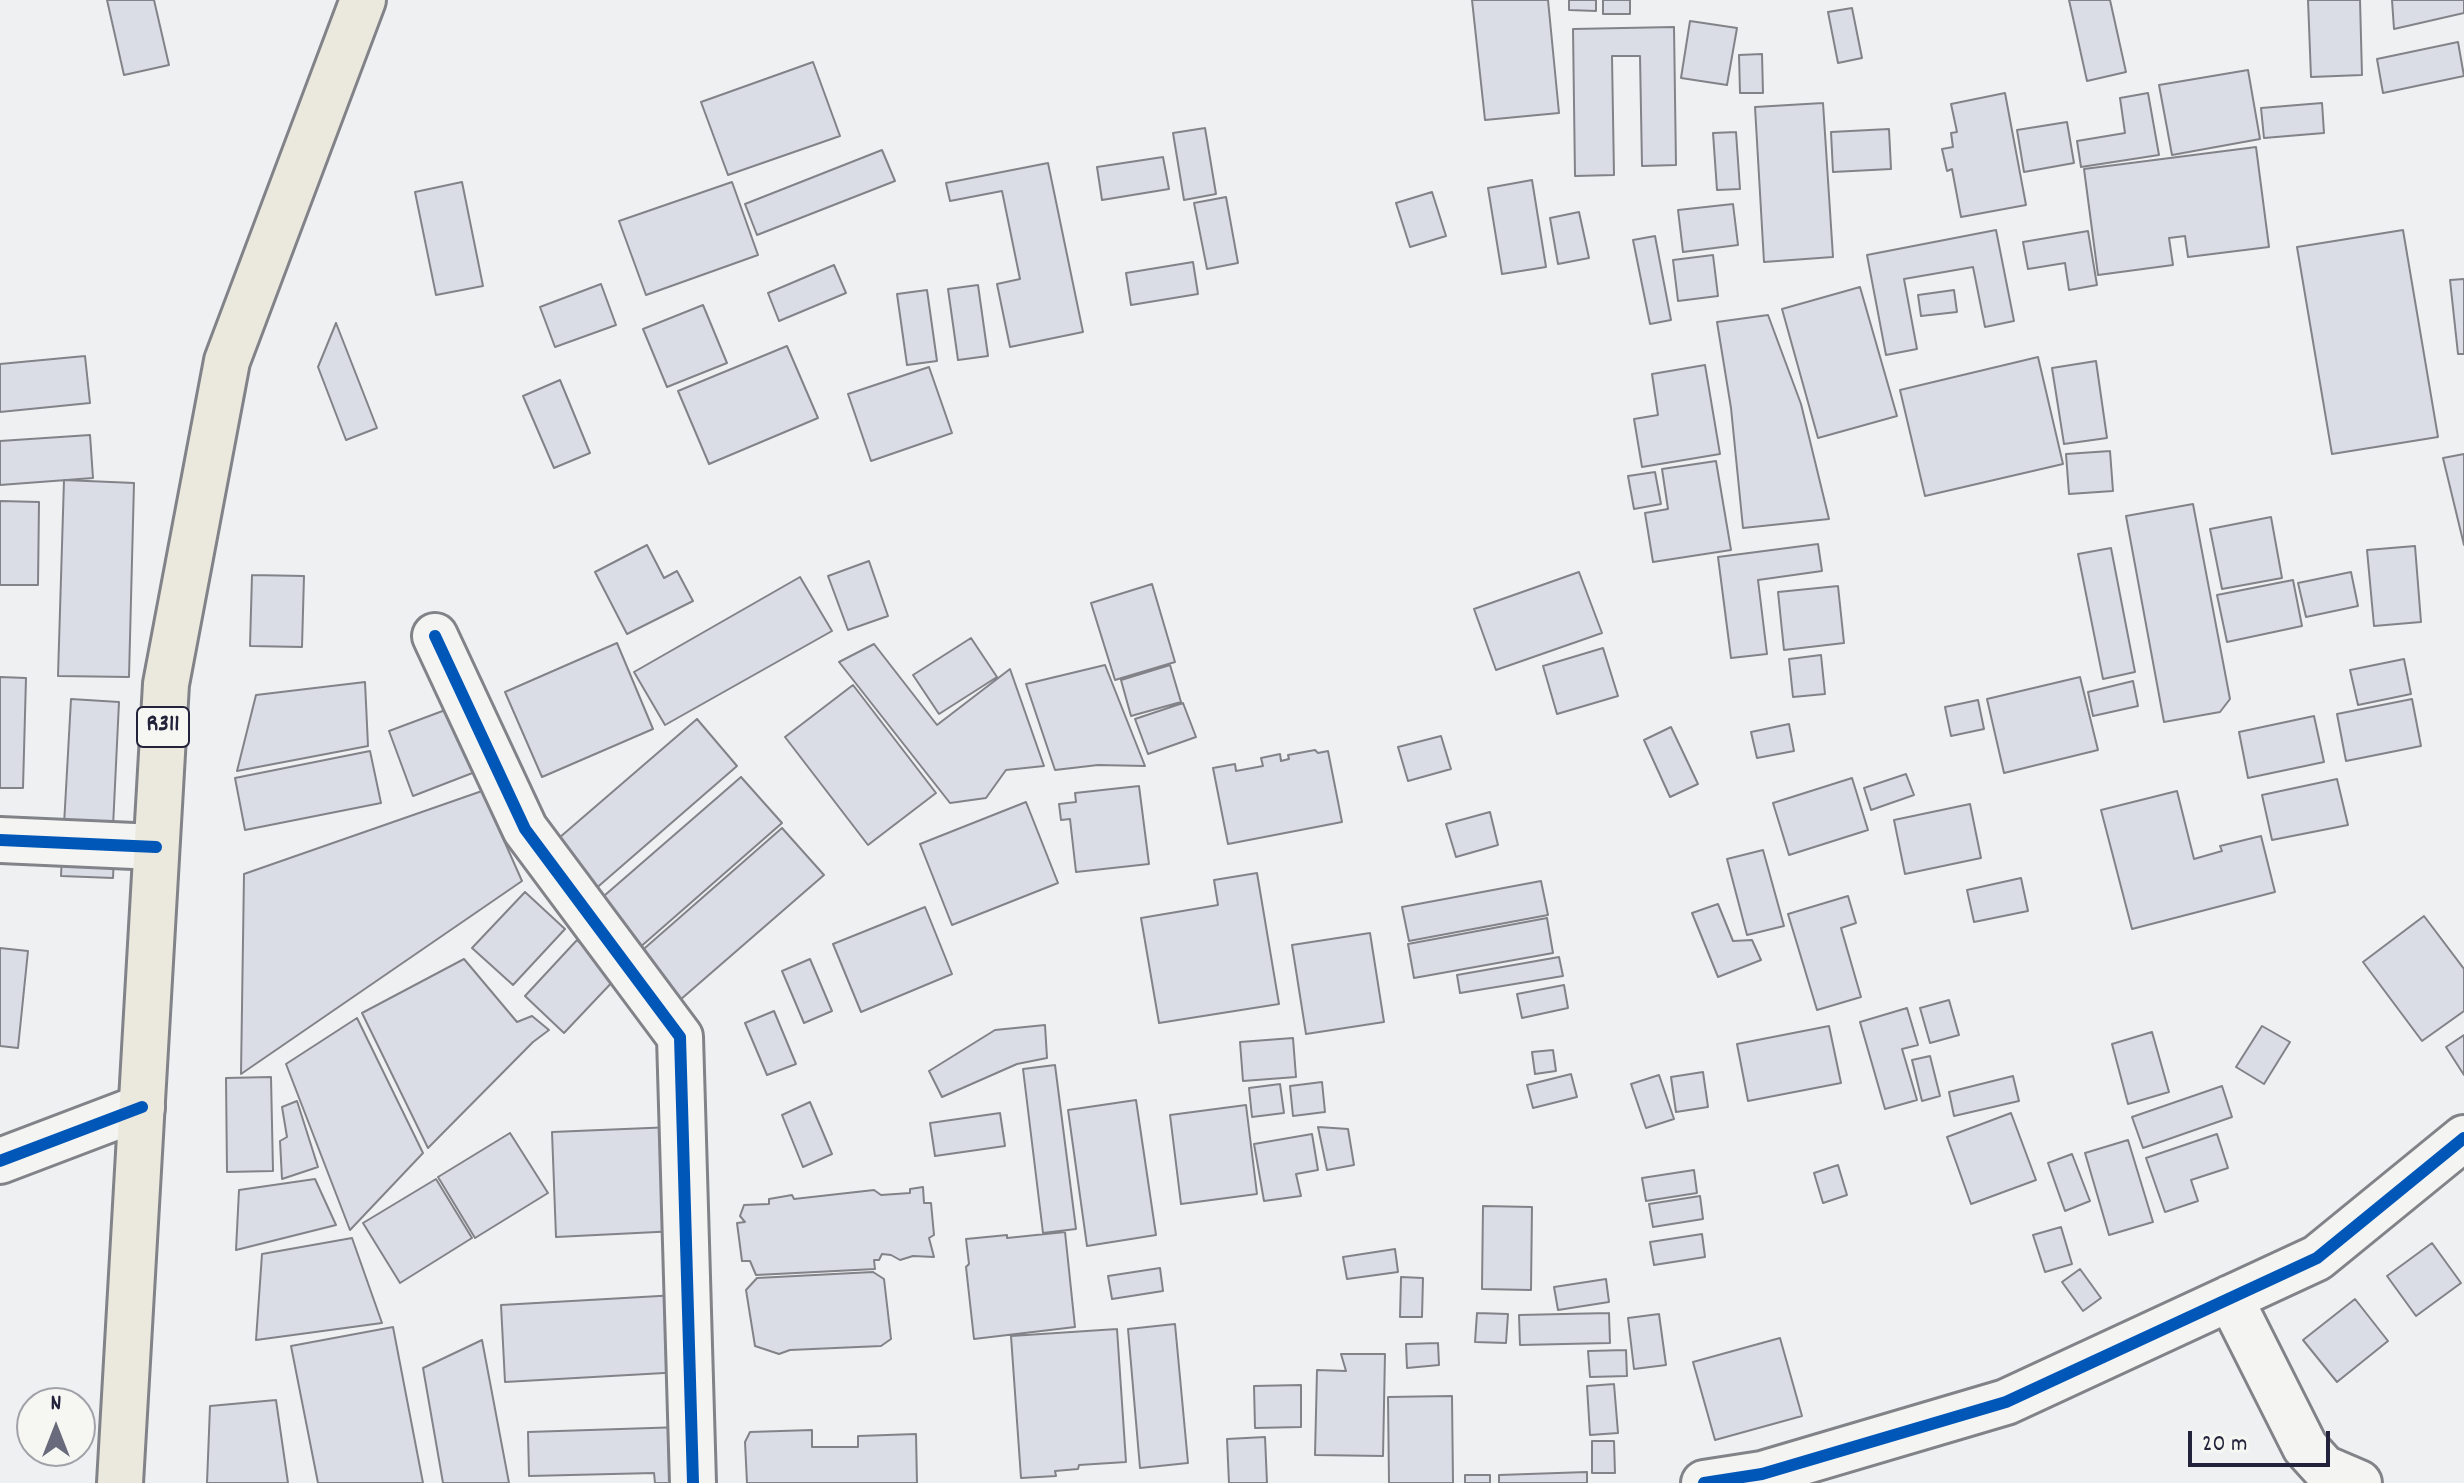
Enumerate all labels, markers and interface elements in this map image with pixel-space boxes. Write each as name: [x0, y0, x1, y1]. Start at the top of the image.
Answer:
road number: R311: [137, 707, 189, 747]
north arrow: [16, 1387, 96, 1467]
text: N: [51, 1389, 61, 1420]
scale bar: [2192, 1415, 2334, 1465]
text: 20 m: [2202, 1428, 2248, 1462]

